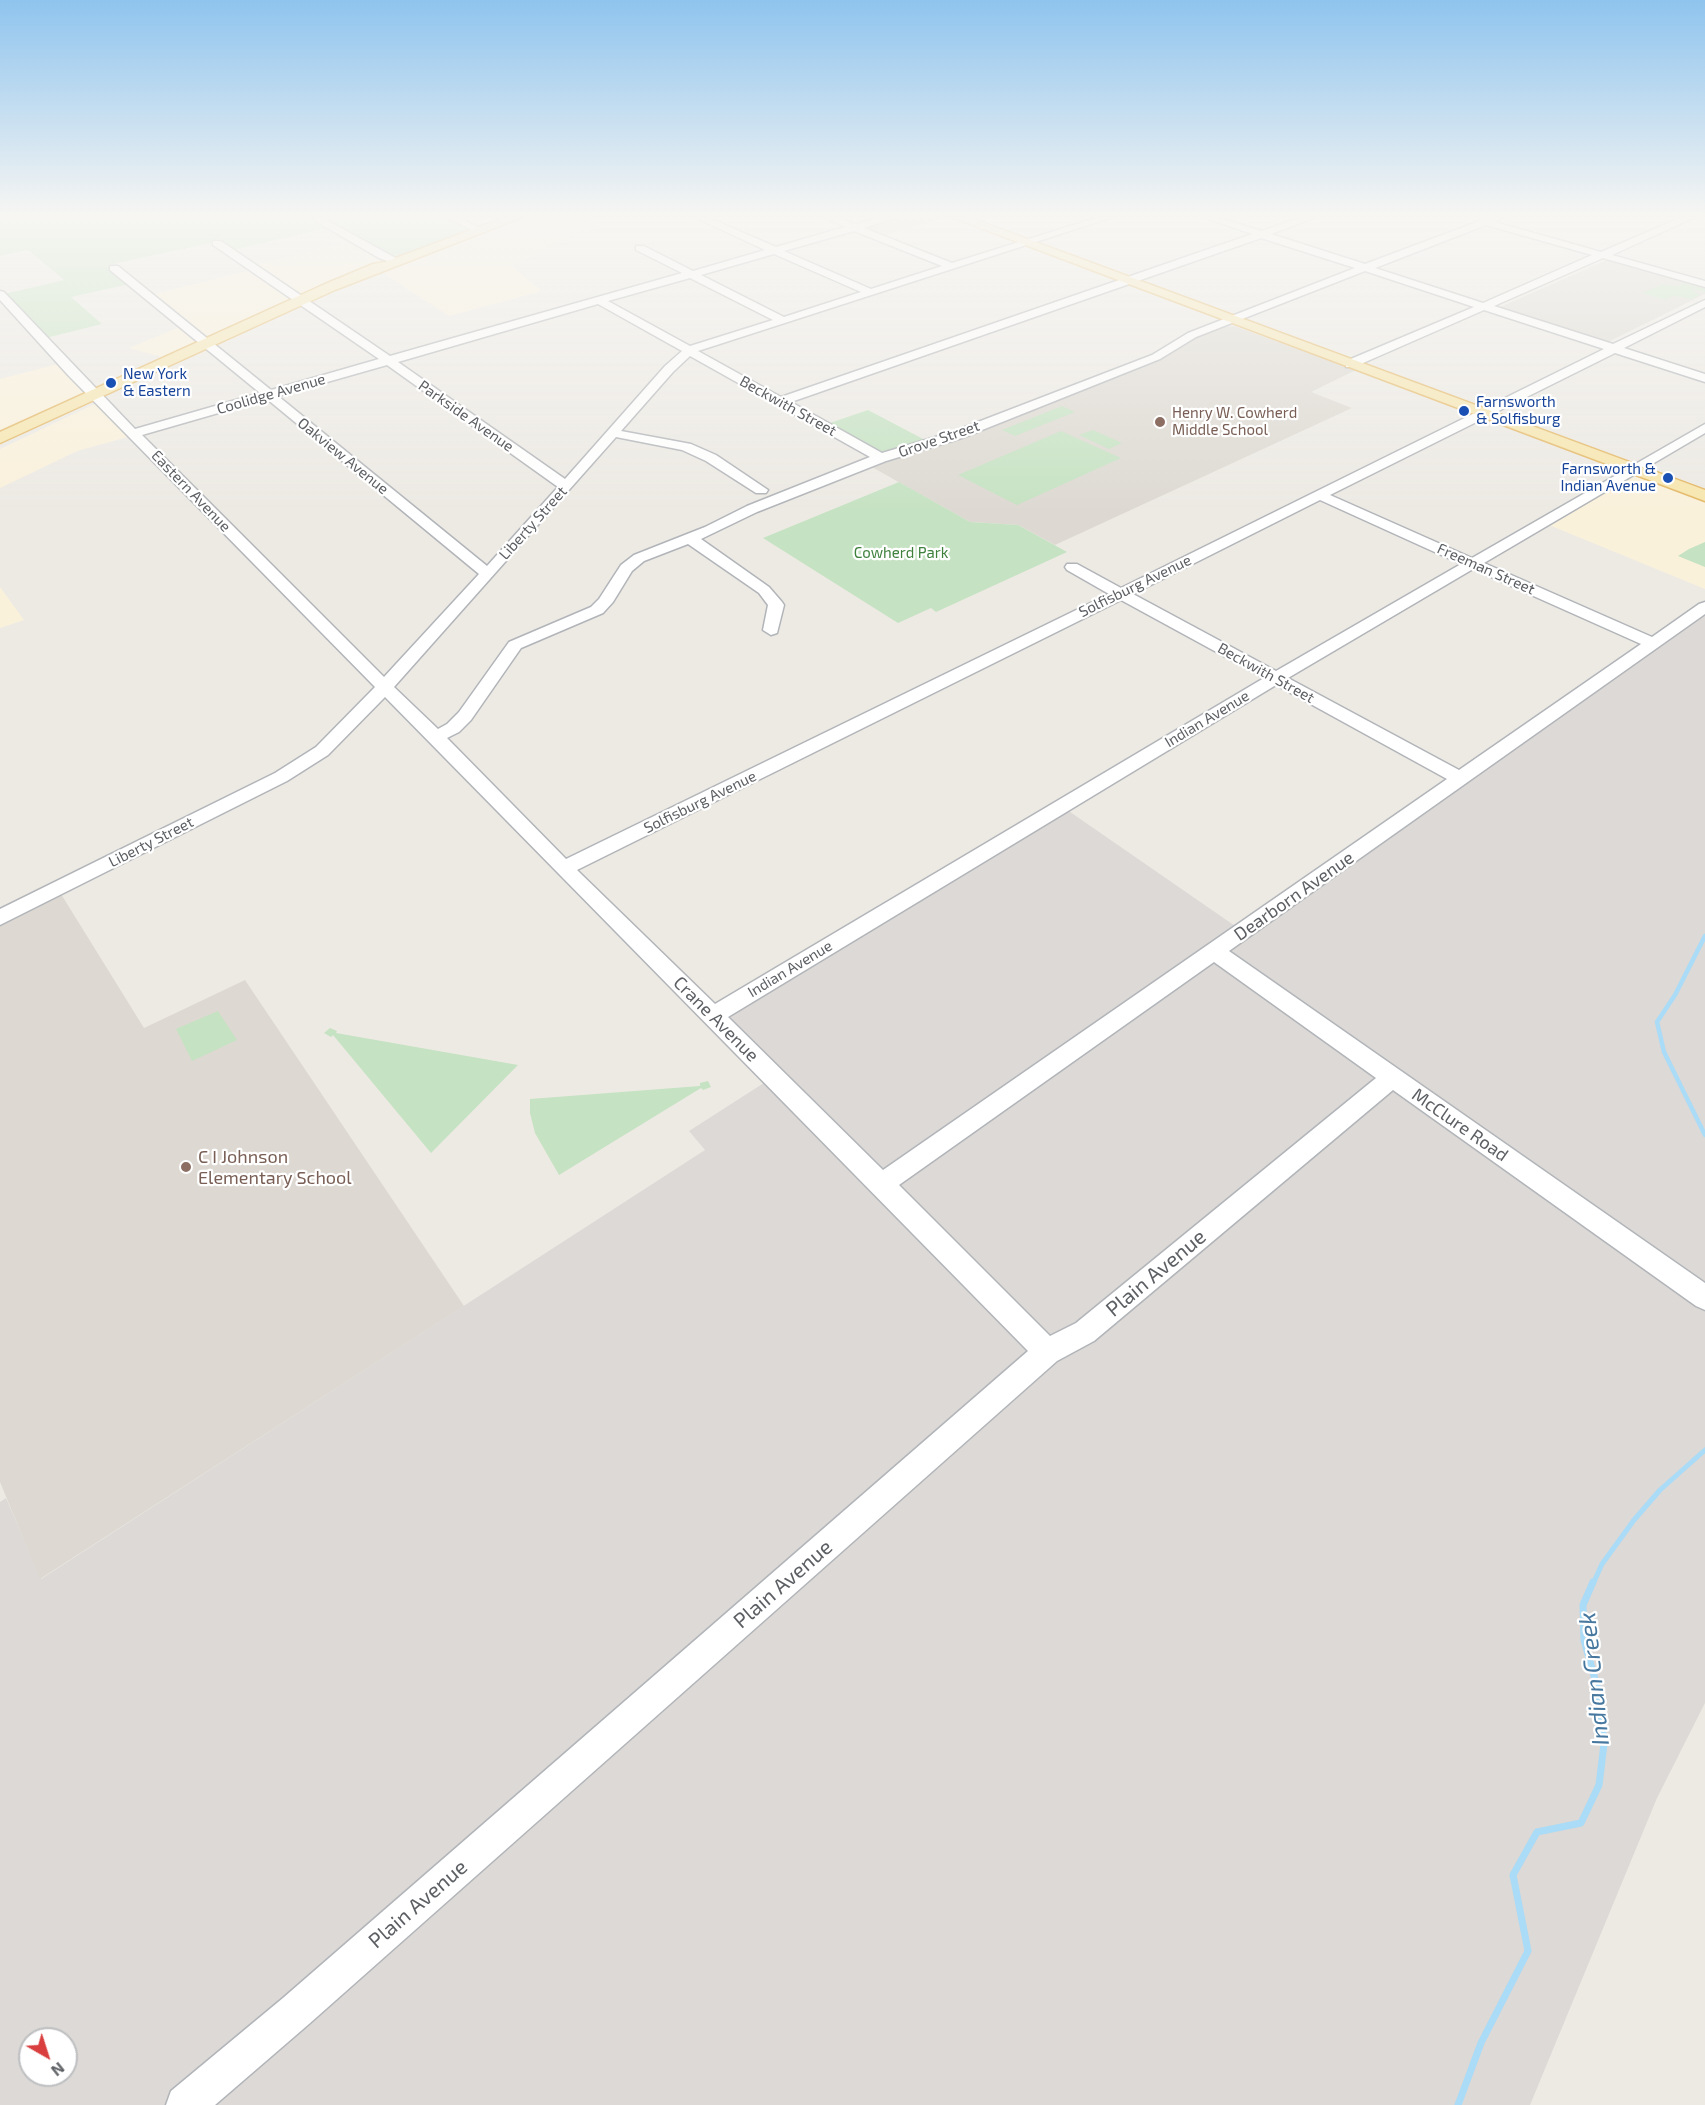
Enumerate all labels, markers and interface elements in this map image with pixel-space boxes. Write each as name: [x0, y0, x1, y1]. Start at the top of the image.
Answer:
place label: New York & Eastern: [123, 365, 191, 400]
street label: Coolidge Avenue: [215, 370, 327, 418]
street label: Beckwith Street: [736, 372, 840, 440]
marker: New York & Eastern: [104, 376, 118, 390]
street label: Parkside Avenue: [415, 376, 517, 456]
place label: Farnsworth & Solfisburg: [1476, 393, 1560, 428]
place label: Henry W. Cowherd Middle School: [1172, 404, 1297, 439]
marker: Farnsworth & Solfisburg: [1457, 404, 1471, 418]
street label: Oakview Avenue: [294, 414, 392, 498]
marker: Henry W. Cowherd Middle School: [1153, 415, 1167, 429]
street label: Grove Street: [896, 417, 982, 461]
street label: Eastern Avenue: [148, 446, 234, 536]
place label: Farnsworth & Indian Avenue: [1560, 460, 1656, 495]
marker: Farnsworth & Indian Avenue: [1661, 471, 1675, 485]
street label: Liberty Street: [495, 483, 571, 563]
street label: Freeman Street: [1434, 539, 1538, 599]
park label: Cowherd Park: [854, 544, 948, 562]
street label: Solfisburg Avenue: [1076, 551, 1194, 621]
street label: Beckwith Street: [1214, 639, 1318, 707]
street label: Indian Avenue: [1161, 687, 1253, 751]
street label: Solfisburg Avenue: [641, 767, 759, 837]
street label: Liberty Street: [106, 813, 196, 871]
street label: Dearborn Avenue: [1230, 847, 1358, 945]
street label: Indian Avenue: [744, 937, 836, 1001]
street label: Crane Avenue: [669, 972, 763, 1066]
street label: McClure Road: [1408, 1084, 1512, 1166]
place label: C I Johnson Elementary School: [198, 1146, 352, 1188]
marker: C I Johnson Elementary School: [179, 1160, 193, 1174]
street label: Plain Avenue: [1101, 1224, 1211, 1322]
street label: Plain Avenue: [728, 1534, 838, 1634]
water label: Indian Creek: [1573, 1611, 1615, 1747]
street label: Plain Avenue: [363, 1854, 473, 1954]
north arrow: [18, 2027, 78, 2087]
text: N: [48, 2059, 69, 2081]

